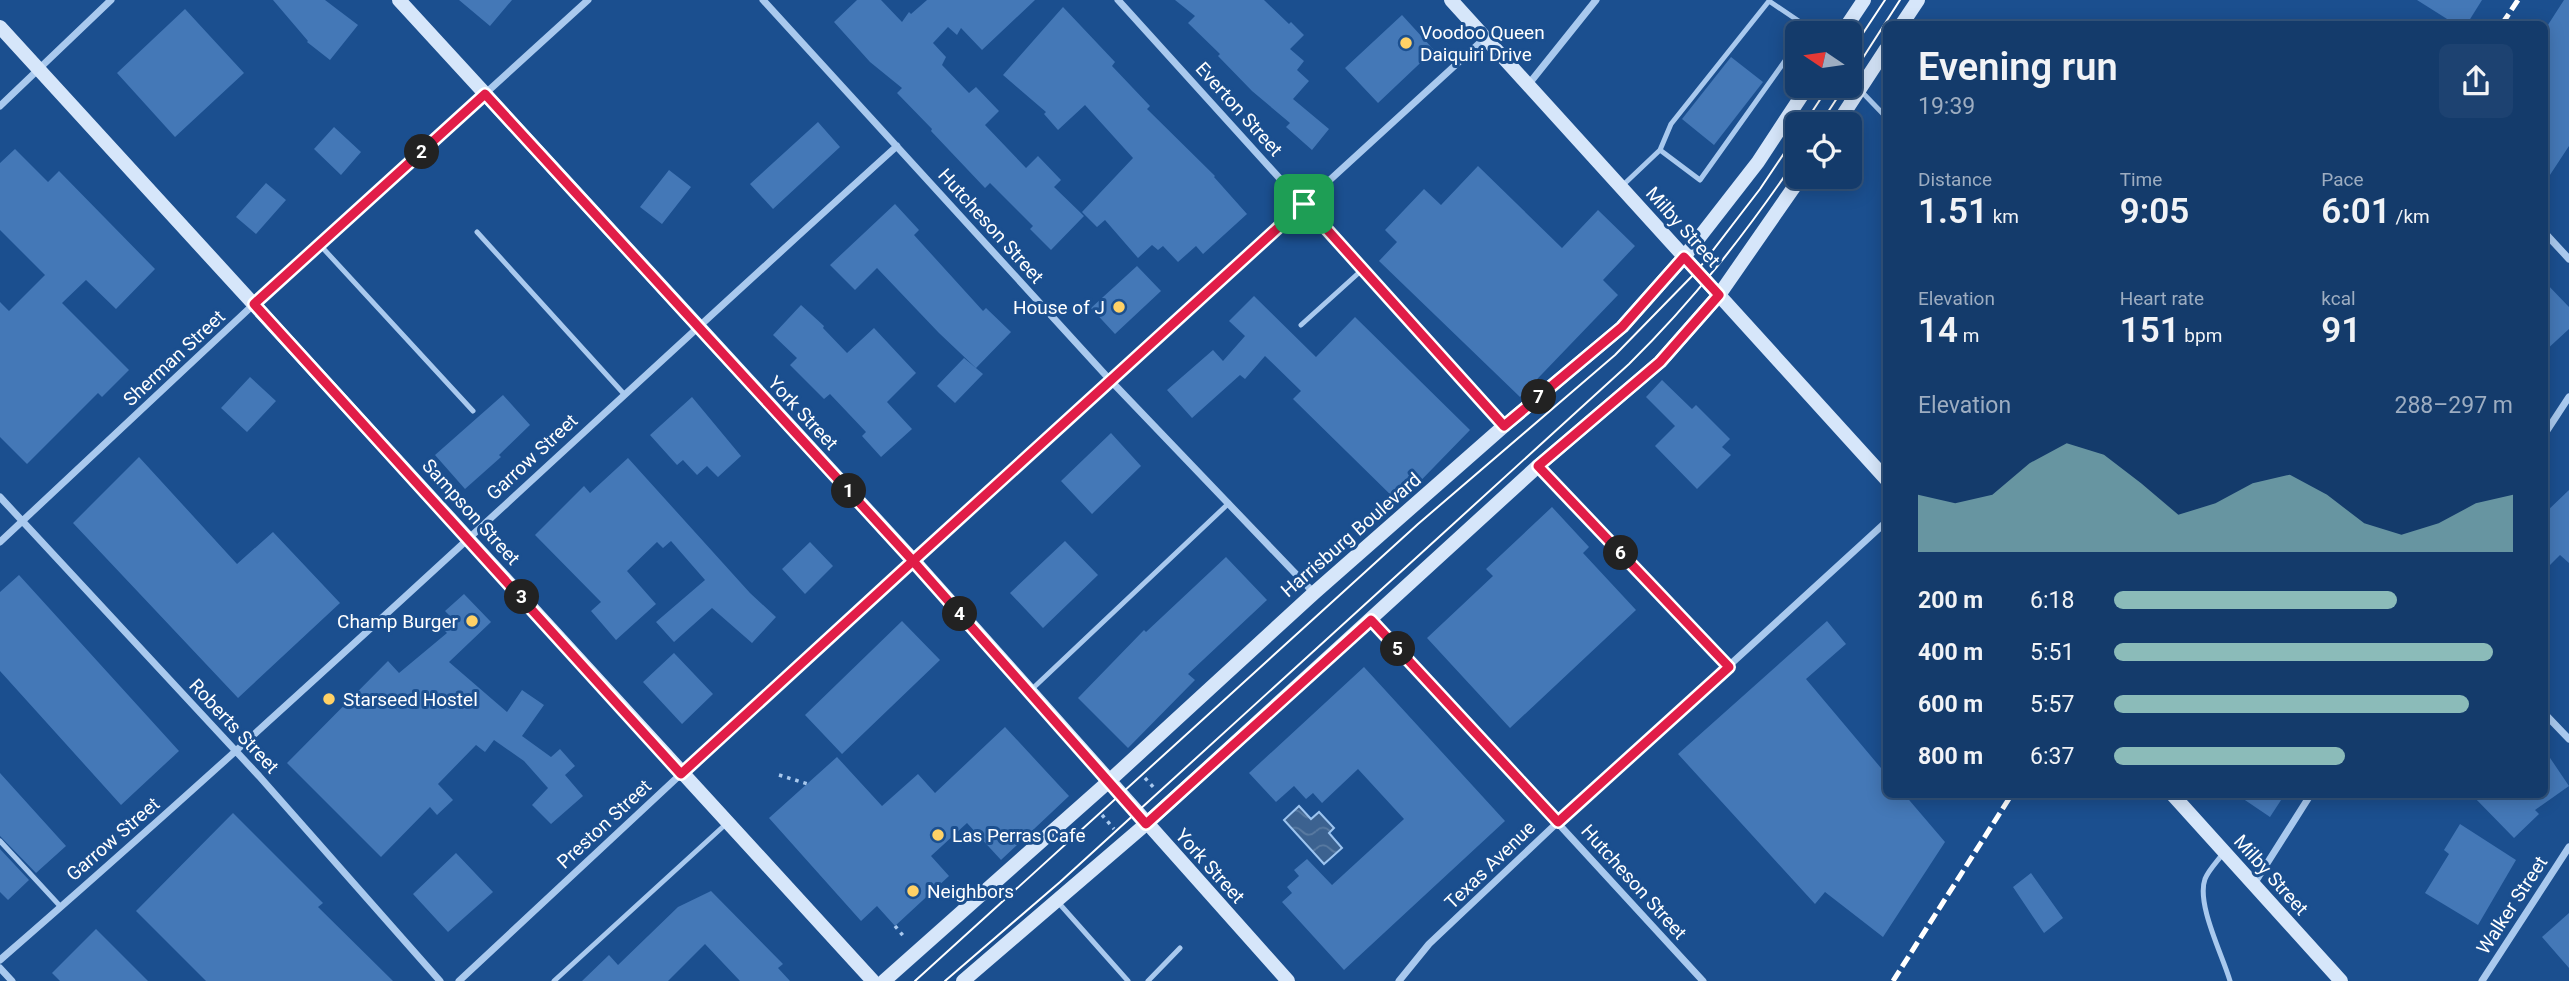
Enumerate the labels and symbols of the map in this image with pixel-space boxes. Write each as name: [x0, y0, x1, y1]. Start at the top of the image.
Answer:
place label: Voodoo Queen Daiquiri Drive: [1420, 21, 1545, 66]
north arrow: [1785, 21, 1862, 98]
marker: Voodoo Queen Daiquiri Drive: [1398, 35, 1414, 51]
street label: Everton Street: [1191, 57, 1287, 161]
pin: 2: [404, 134, 440, 170]
street label: Hutcheson Street: [933, 164, 1049, 288]
pin: [1274, 174, 1334, 234]
street label: Milby Street: [1641, 182, 1725, 272]
place label: House of J: [1013, 296, 1105, 319]
marker: House of J: [1111, 299, 1127, 315]
street label: Sherman Street: [118, 305, 230, 411]
street label: York Street: [763, 371, 843, 455]
pin: 7: [1522, 380, 1556, 414]
street label: Garrow Street: [482, 409, 582, 505]
street label: Sampson Street: [417, 454, 525, 570]
street label: Harrisburg Boulevard: [1276, 468, 1426, 602]
pin: 1: [832, 474, 866, 508]
pin: 6: [1604, 536, 1638, 570]
pin: 3: [504, 580, 540, 614]
pin: 4: [942, 596, 978, 632]
place label: Champ Burger: [337, 610, 459, 633]
marker: Champ Burger: [464, 613, 480, 629]
pin: 5: [1380, 632, 1416, 666]
street label: Roberts Street: [184, 674, 284, 778]
place label: Starseed Hostel: [343, 688, 478, 711]
marker: Starseed Hostel: [321, 691, 337, 707]
street label: Preston Street: [552, 775, 656, 873]
street label: Garrow Street: [62, 792, 164, 886]
street label: Texas Avenue: [1440, 816, 1540, 914]
street label: Hutcheson Street: [1576, 820, 1692, 944]
place label: Las Perras Cafe: [952, 824, 1086, 847]
street label: York Street: [1170, 824, 1250, 908]
marker: Las Perras Cafe: [930, 827, 946, 843]
street label: Milby Street: [2229, 830, 2313, 920]
street label: Walker Street: [2472, 852, 2552, 958]
place label: Neighbors: [927, 880, 1014, 903]
marker: Neighbors: [905, 883, 921, 899]

